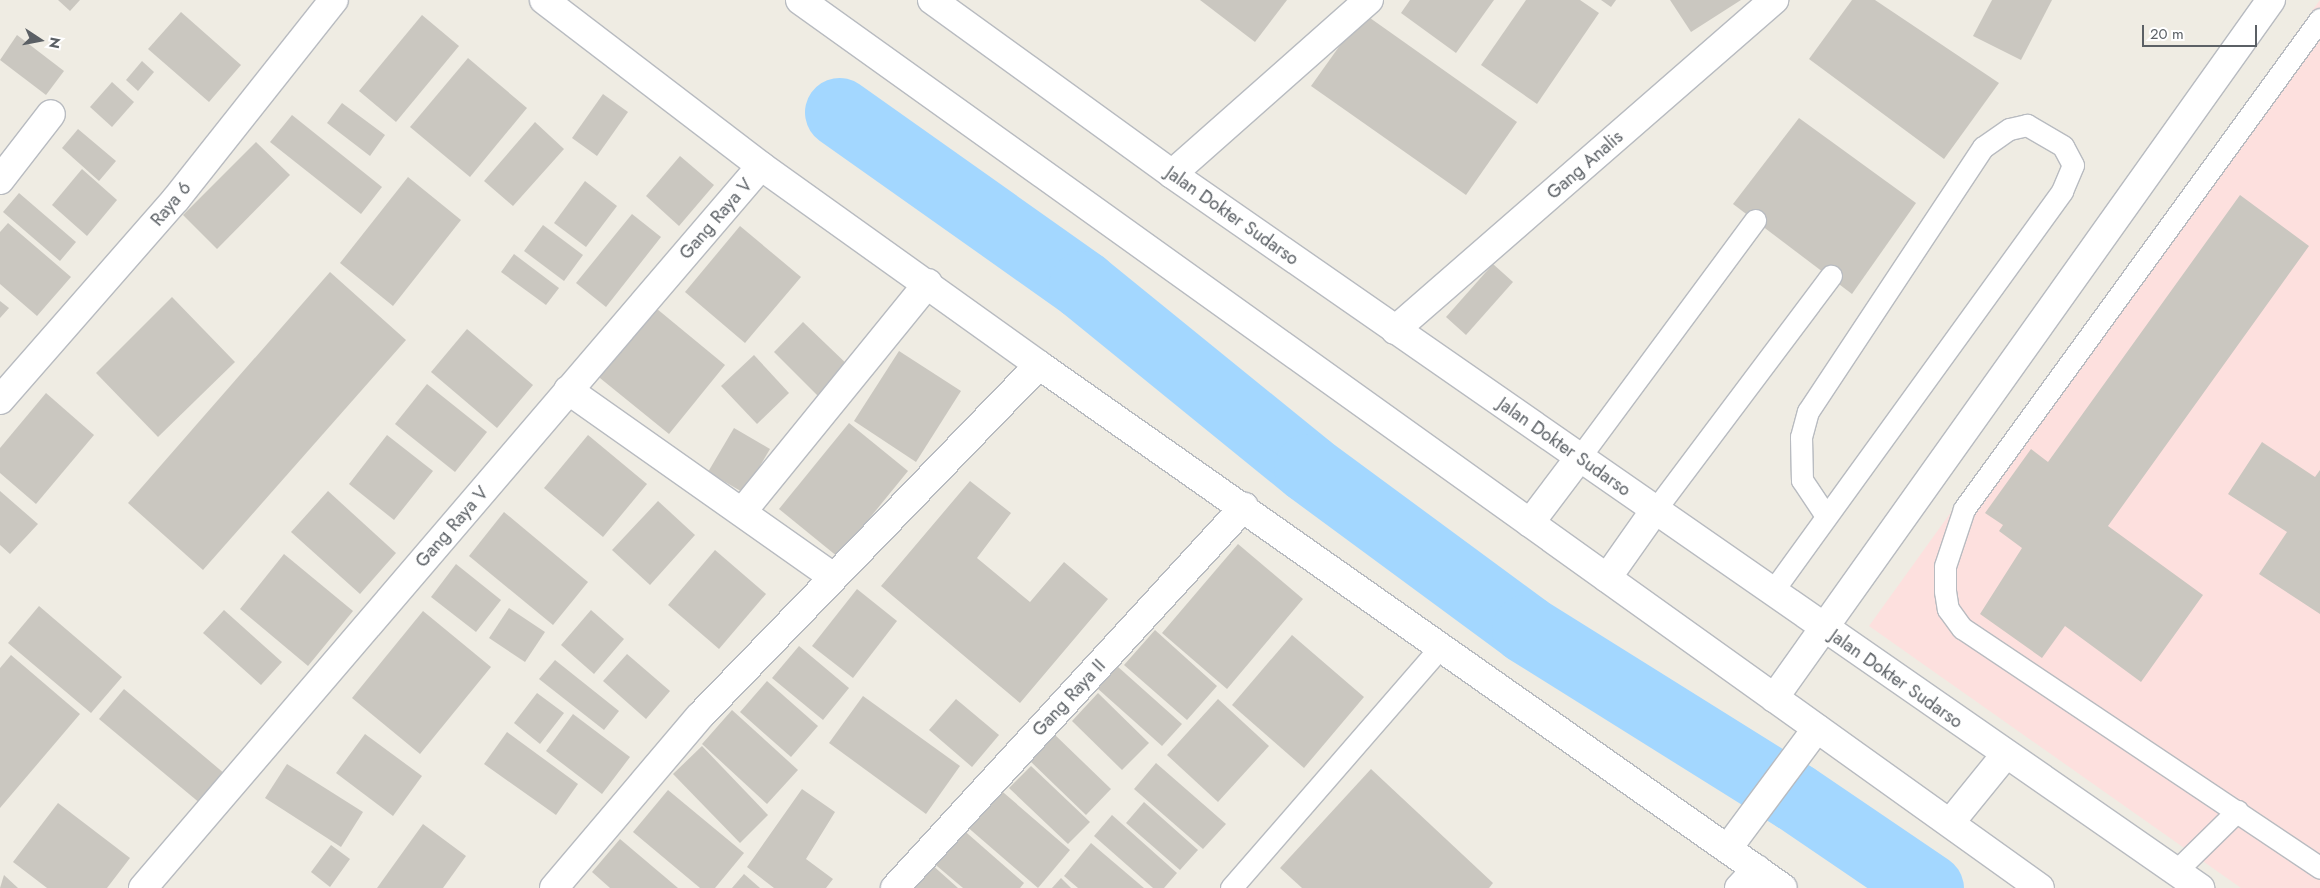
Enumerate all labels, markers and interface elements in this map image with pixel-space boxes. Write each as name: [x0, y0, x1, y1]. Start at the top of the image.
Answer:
north arrow: [15, 15, 65, 65]
scale bar: [2145, 15, 2260, 47]
text: 20 m: [2150, 23, 2184, 45]
text: N: [44, 35, 66, 50]
street label: Gang Analis: [1543, 126, 1627, 204]
street label: Jalan Dokter Sudarso: [1161, 162, 1303, 270]
street label: Gang Raya V: [675, 174, 757, 264]
street label: Raya 6: [146, 178, 196, 230]
street label: Jalan Dokter Sudarso: [1493, 393, 1635, 501]
street label: Gang Raya V: [411, 482, 493, 572]
street label: Jalan Dokter Sudarso: [1825, 625, 1967, 733]
street label: Gang Raya II: [1028, 655, 1110, 741]

